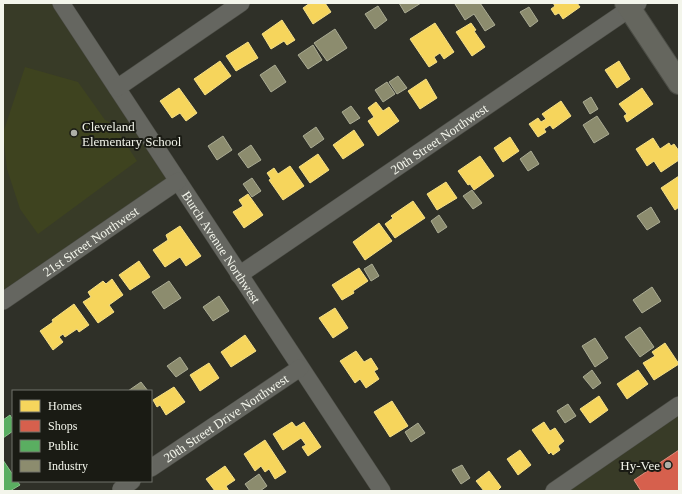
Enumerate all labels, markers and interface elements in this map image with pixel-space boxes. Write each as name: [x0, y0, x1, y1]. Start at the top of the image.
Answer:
street label: 20th Street Northwest: [388, 100, 491, 177]
place label: Cleveland Elementary School: [82, 119, 182, 149]
marker: Cleveland Elementary School: [69, 128, 79, 138]
street label: Burch Avenue Northwest: [179, 188, 264, 306]
street label: 21st Street Northwest: [40, 203, 141, 279]
street label: 20th Street Drive Northwest: [160, 370, 291, 465]
legend: [12, 390, 152, 482]
text: Homes: [48, 399, 82, 413]
text: Shops: [48, 419, 78, 433]
text: Public: [48, 439, 79, 453]
place label: Hy-Vee: [620, 458, 660, 473]
text: Industry: [48, 459, 88, 473]
marker: Hy-Vee: [663, 460, 673, 470]

